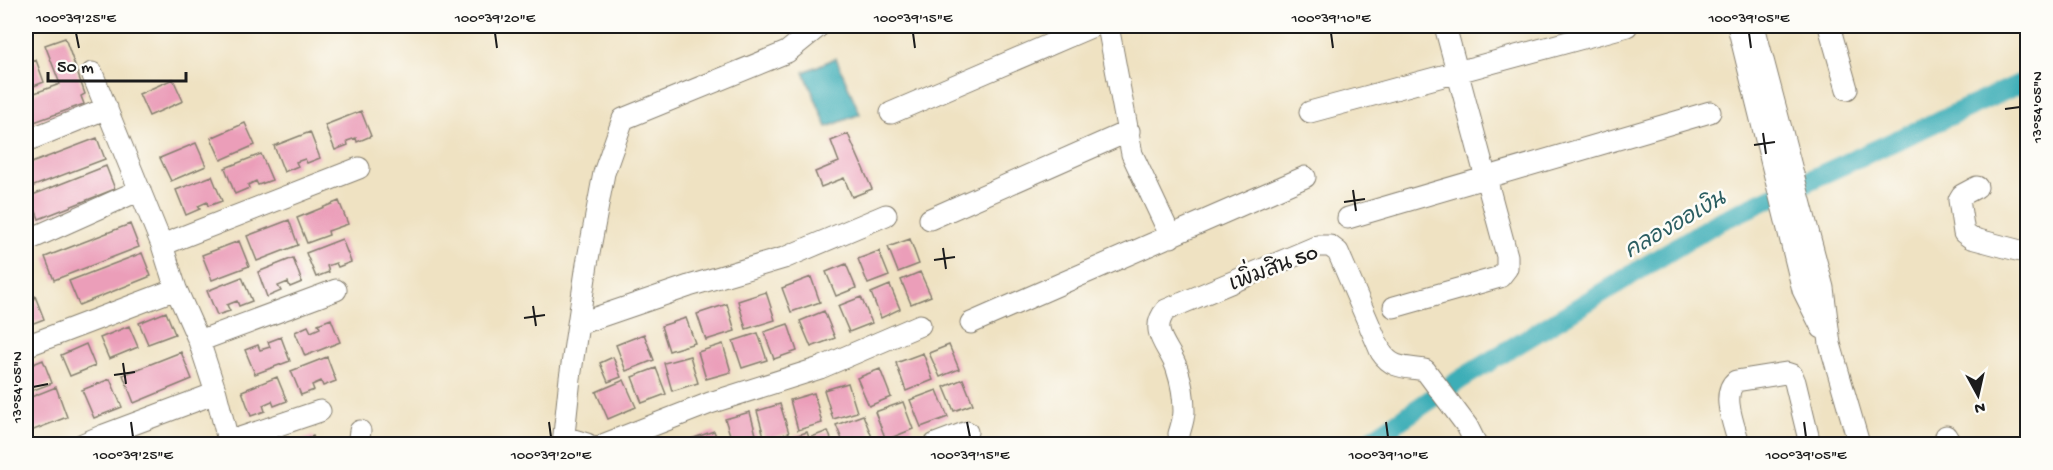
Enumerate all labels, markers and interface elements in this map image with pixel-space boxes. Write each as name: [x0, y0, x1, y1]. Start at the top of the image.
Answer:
text: 100°39'25"E: [35, 10, 117, 28]
text: 100°39'20"E: [454, 10, 536, 28]
text: 100°39'15"E: [873, 10, 953, 28]
text: 100°39'10"E: [1290, 10, 1371, 28]
text: 100°39'05"E: [1708, 10, 1790, 28]
scale bar: [48, 45, 186, 83]
text: 50 m: [57, 58, 94, 79]
text: 13°54'05"N: [2029, 71, 2047, 144]
water label: คลองออเงิน: [1619, 184, 1732, 266]
street label: เพิ่มสิน 50: [1223, 234, 1322, 299]
text: 13°54'05"N: [9, 351, 27, 424]
north arrow: [1948, 365, 2008, 425]
text: N: [1973, 396, 1986, 417]
text: 100°39'25"E: [92, 447, 174, 465]
text: 100°39'20"E: [510, 447, 592, 465]
text: 100°39'15"E: [930, 447, 1010, 465]
text: 100°39'10"E: [1347, 447, 1428, 465]
text: 100°39'05"E: [1765, 447, 1847, 465]

